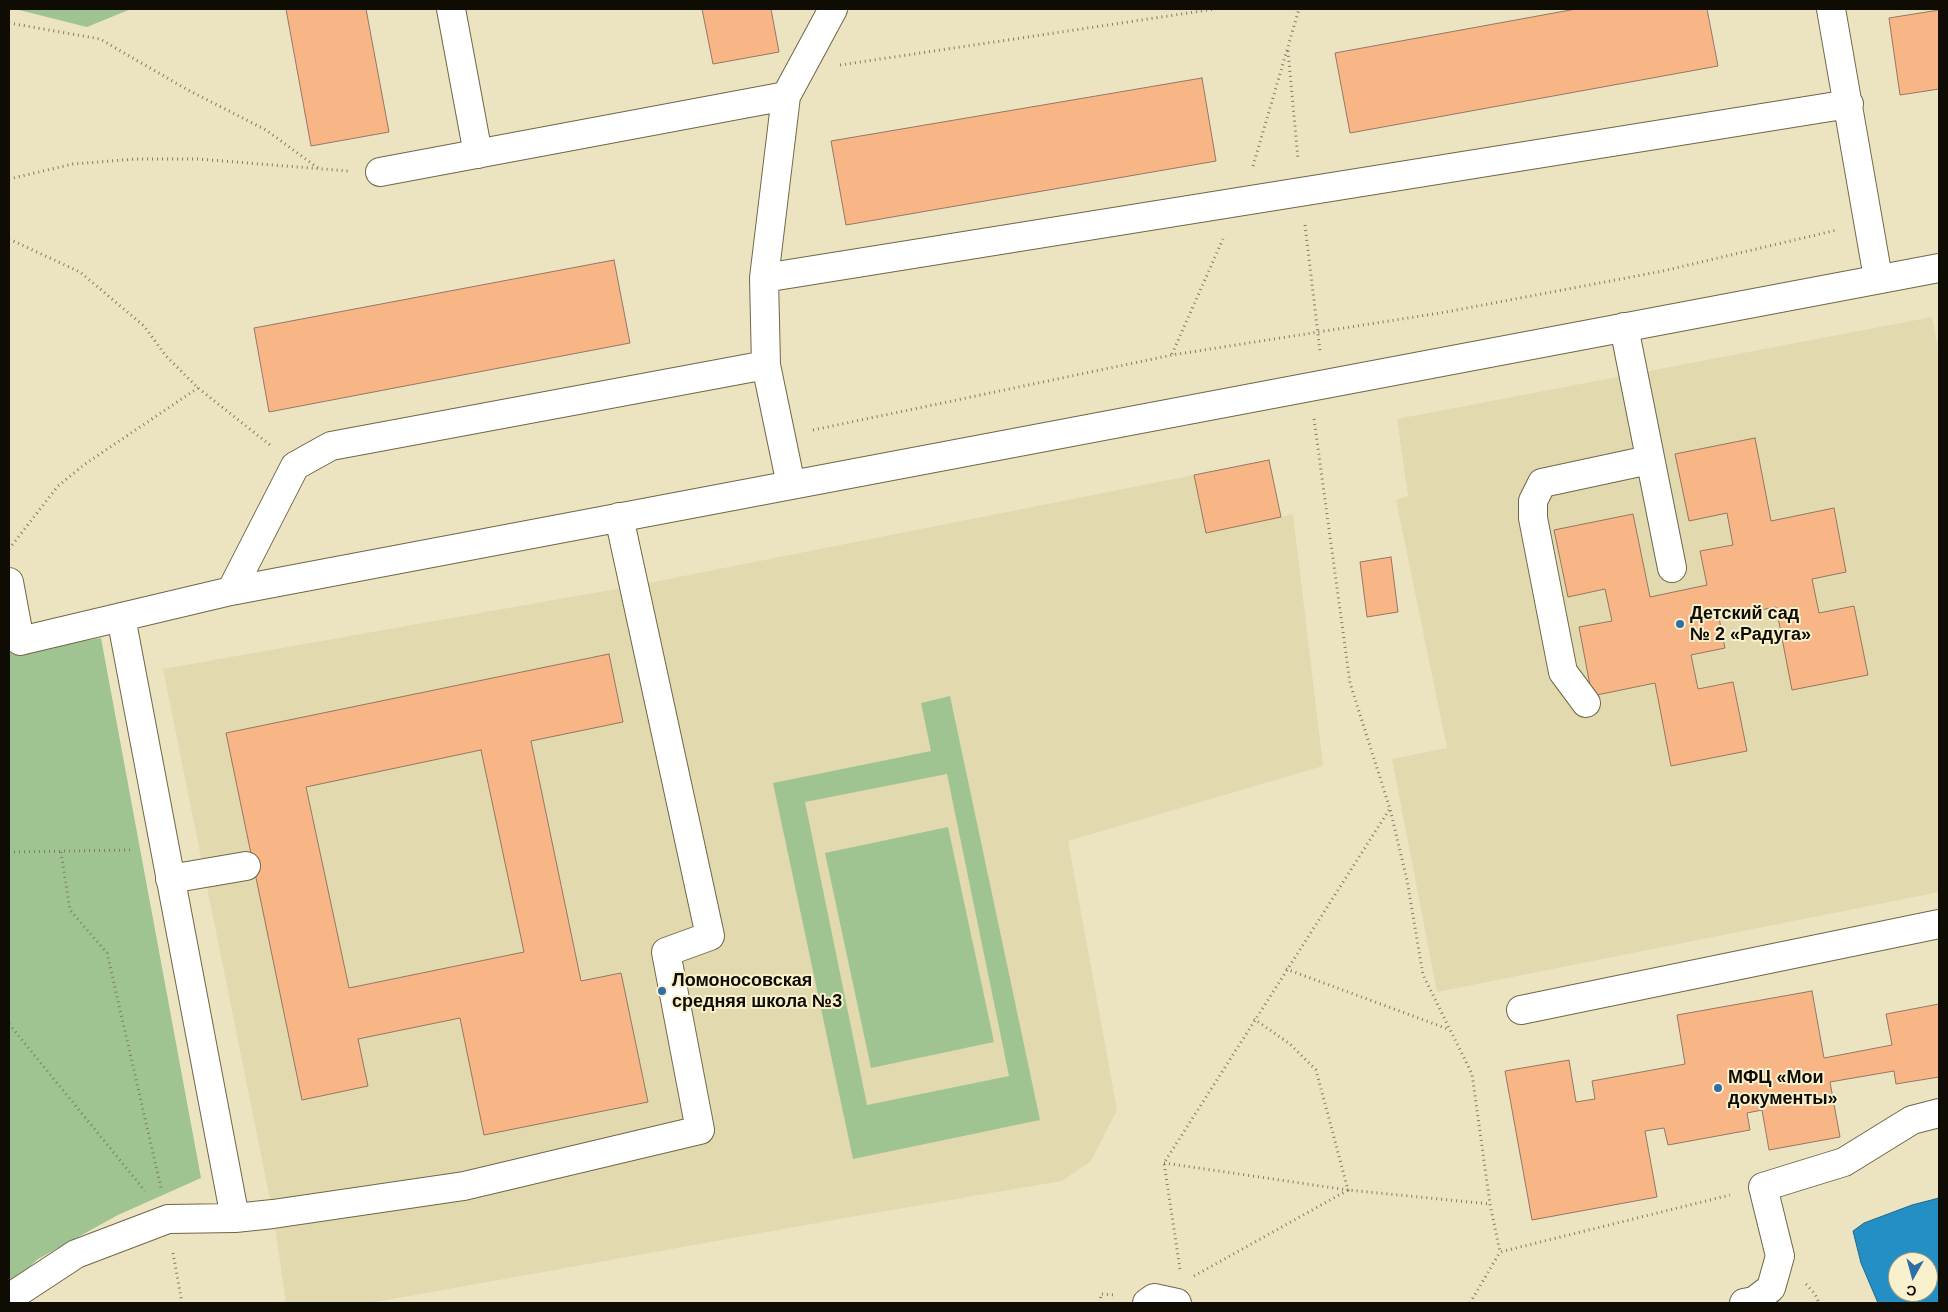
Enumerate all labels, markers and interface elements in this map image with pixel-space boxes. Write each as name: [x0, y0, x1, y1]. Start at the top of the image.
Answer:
place label: Детский сад № 2 «Радуга»: [1690, 603, 1811, 646]
marker: Детский сад № 2 «Радуга»: [1674, 618, 1686, 630]
place label: Ломоносовская средняя школа №3: [672, 970, 842, 1012]
marker: Ломоносовская средняя школа №3: [656, 985, 668, 997]
place label: МФЦ «Мои документы»: [1728, 1067, 1838, 1110]
marker: МФЦ «Мои документы»: [1712, 1082, 1724, 1094]
north arrow: [1888, 1252, 1938, 1302]
text: С: [1905, 1282, 1917, 1299]

